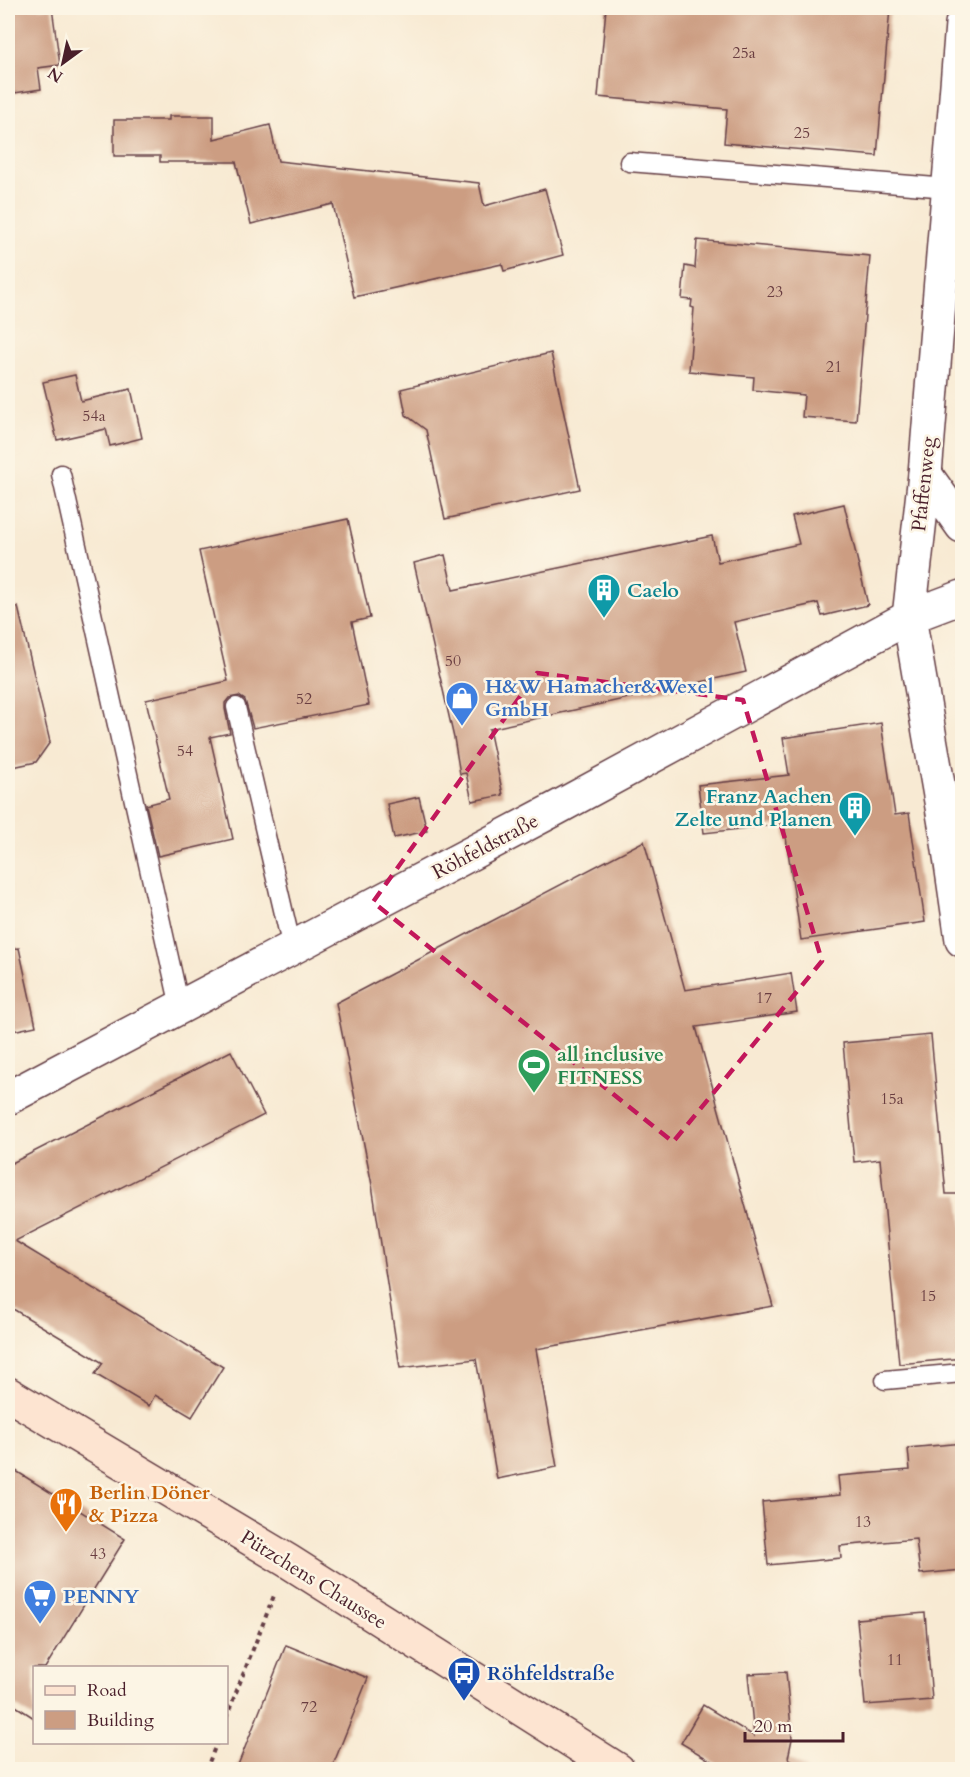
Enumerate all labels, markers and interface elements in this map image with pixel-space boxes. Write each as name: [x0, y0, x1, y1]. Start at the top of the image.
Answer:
north arrow: [33, 33, 93, 93]
house number: 25a: [732, 42, 756, 64]
text: N: [43, 62, 67, 88]
house number: 25: [794, 122, 810, 144]
house number: 23: [767, 281, 783, 303]
house number: 21: [826, 356, 842, 378]
house number: 54a: [82, 405, 106, 427]
street label: Pfaffenweg: [905, 434, 942, 533]
building icon: Caelo: [586, 572, 622, 619]
place label: Caelo: [627, 577, 679, 604]
house number: 50: [445, 650, 461, 672]
place label: H&W Hamacher&Wexel GmbH: [485, 673, 714, 723]
shop icon: H&W Hamacher&Wexel GmbH: [444, 680, 480, 727]
house number: 52: [296, 688, 312, 710]
house number: 54: [177, 740, 193, 762]
place label: Franz Aachen Zelte und Planen: [675, 783, 832, 833]
building icon: Franz Aachen Zelte und Planen: [837, 790, 873, 837]
street label: Röhfeldstraße: [427, 807, 543, 886]
house number: 17: [756, 987, 772, 1009]
place label: all inclusive FITNESS: [557, 1041, 664, 1091]
sports icon: all inclusive FITNESS: [516, 1047, 552, 1094]
house number: 15a: [880, 1088, 904, 1110]
house number: 15: [920, 1285, 936, 1307]
place label: Berlin Döner & Pizza: [89, 1479, 211, 1529]
restaurant icon: Berlin Döner & Pizza: [48, 1486, 84, 1533]
house number: 13: [855, 1511, 871, 1533]
street label: Pützchens Chaussee: [235, 1523, 392, 1635]
house number: 43: [90, 1543, 106, 1565]
supermarket icon: PENNY: [22, 1578, 58, 1625]
place label: PENNY: [63, 1583, 139, 1610]
house number: 11: [887, 1649, 903, 1671]
bus stop icon: Röhfeldstraße: [446, 1655, 482, 1702]
place label: Röhfeldstraße: [487, 1660, 615, 1687]
legend: [33, 1666, 228, 1744]
text: Road: [87, 1678, 127, 1703]
house number: 72: [301, 1696, 317, 1718]
scale bar: [745, 1705, 842, 1743]
text: Building: [87, 1708, 155, 1733]
text: 20 m: [754, 1714, 793, 1739]

